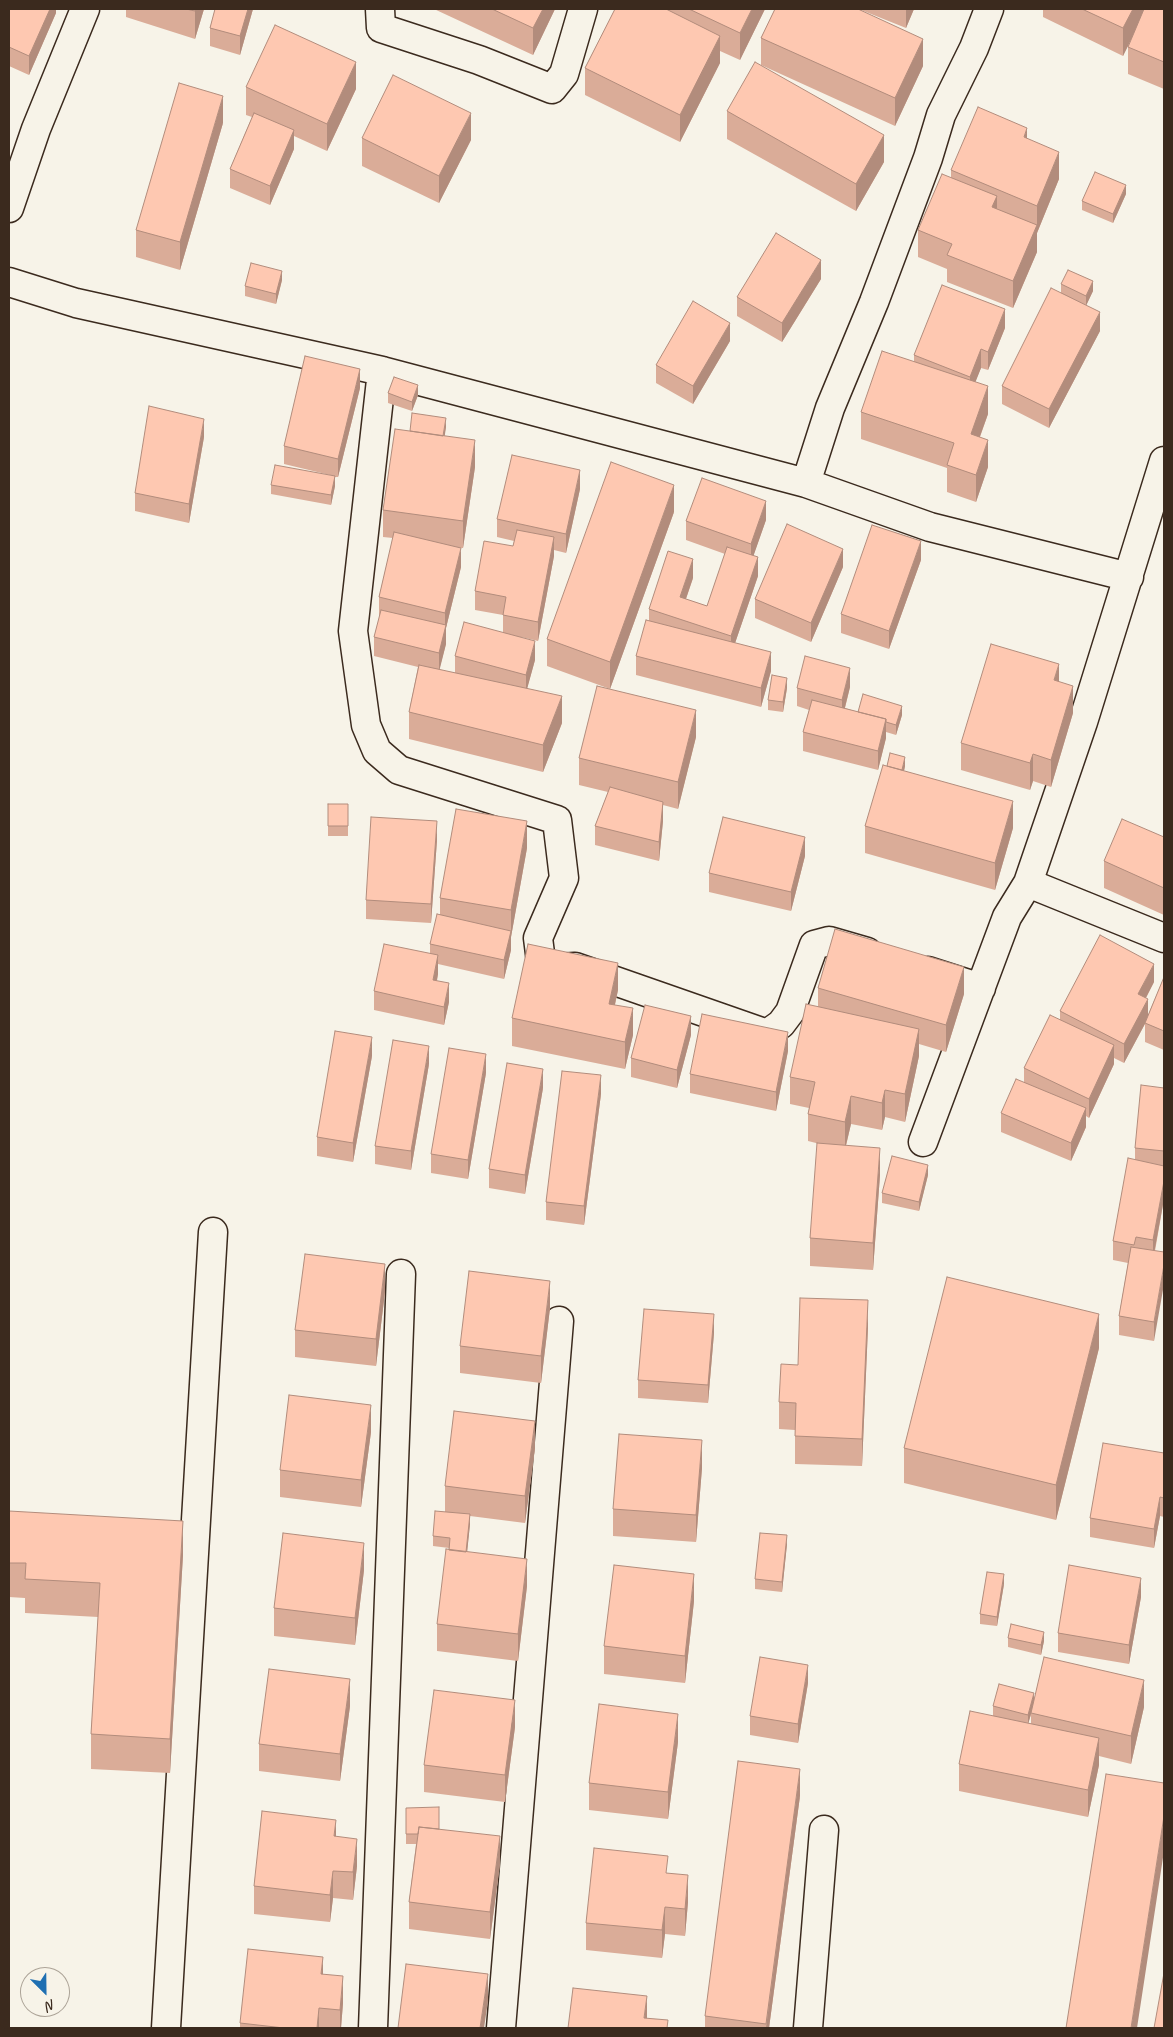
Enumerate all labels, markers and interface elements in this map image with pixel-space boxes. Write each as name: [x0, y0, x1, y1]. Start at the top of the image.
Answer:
north arrow: [20, 1967, 70, 2017]
text: N: [43, 1996, 58, 2015]

